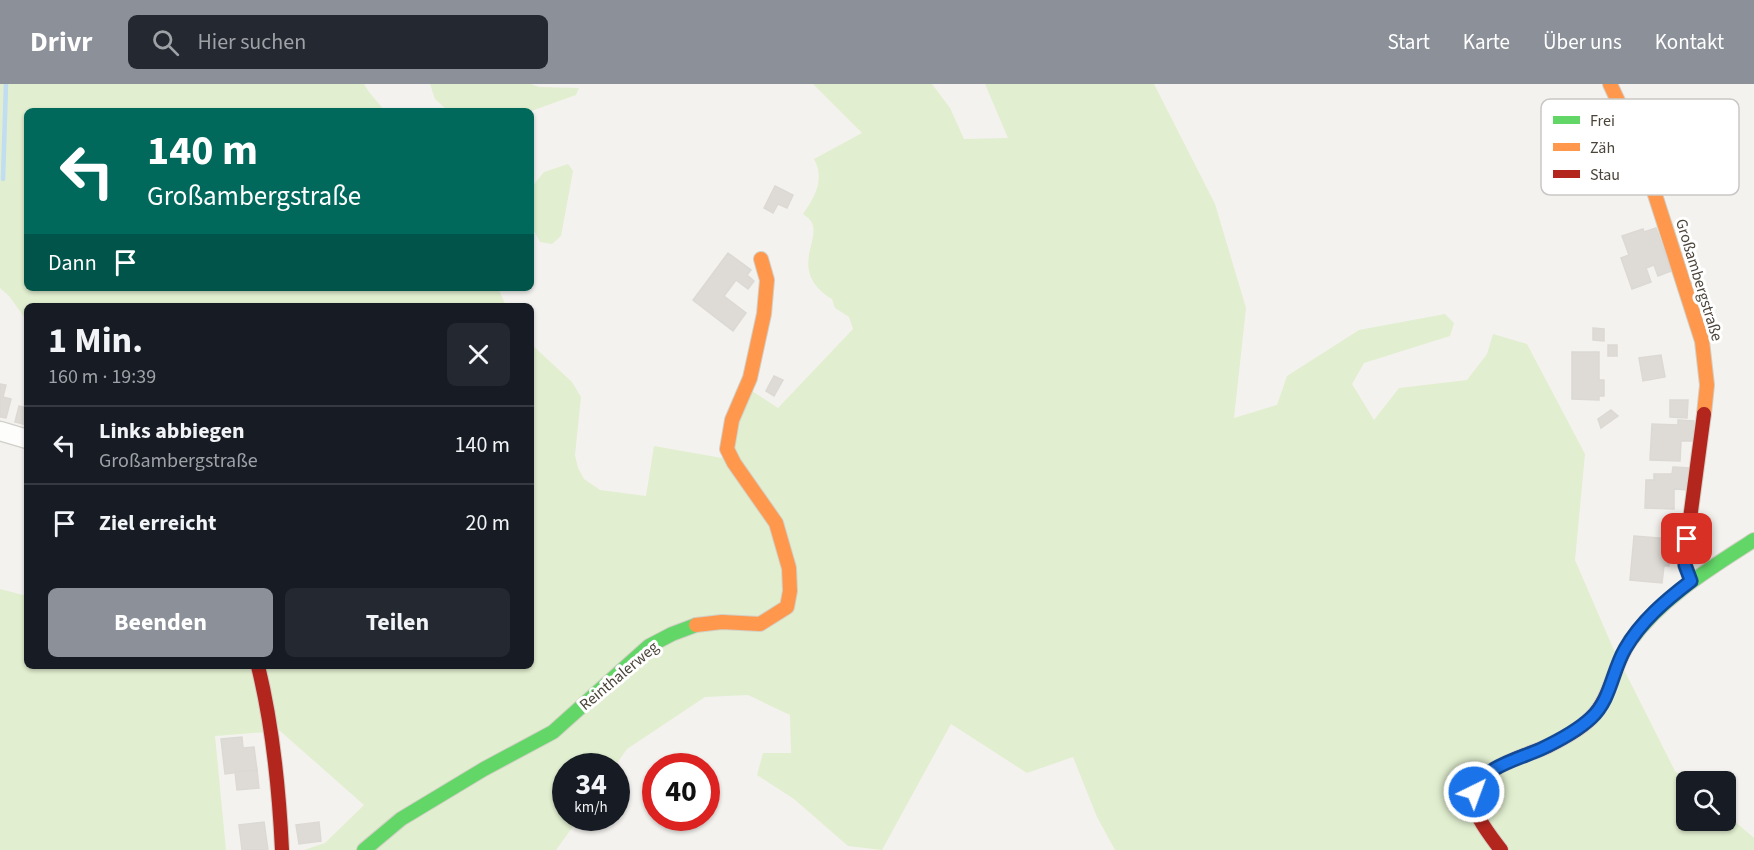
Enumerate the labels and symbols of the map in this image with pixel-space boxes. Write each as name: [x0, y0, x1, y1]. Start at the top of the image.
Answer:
legend: [1541, 99, 1739, 195]
text: Frei: [1590, 110, 1615, 132]
text: Zäh: [1590, 137, 1615, 159]
text: Stau: [1590, 164, 1620, 186]
street label: Großambergstraße: [1670, 216, 1728, 344]
pin: [1661, 513, 1712, 564]
street label: Reinthalerweg: [575, 636, 663, 716]
speed limit sign: 40: [642, 753, 720, 831]
position arrow: [1442, 760, 1506, 824]

